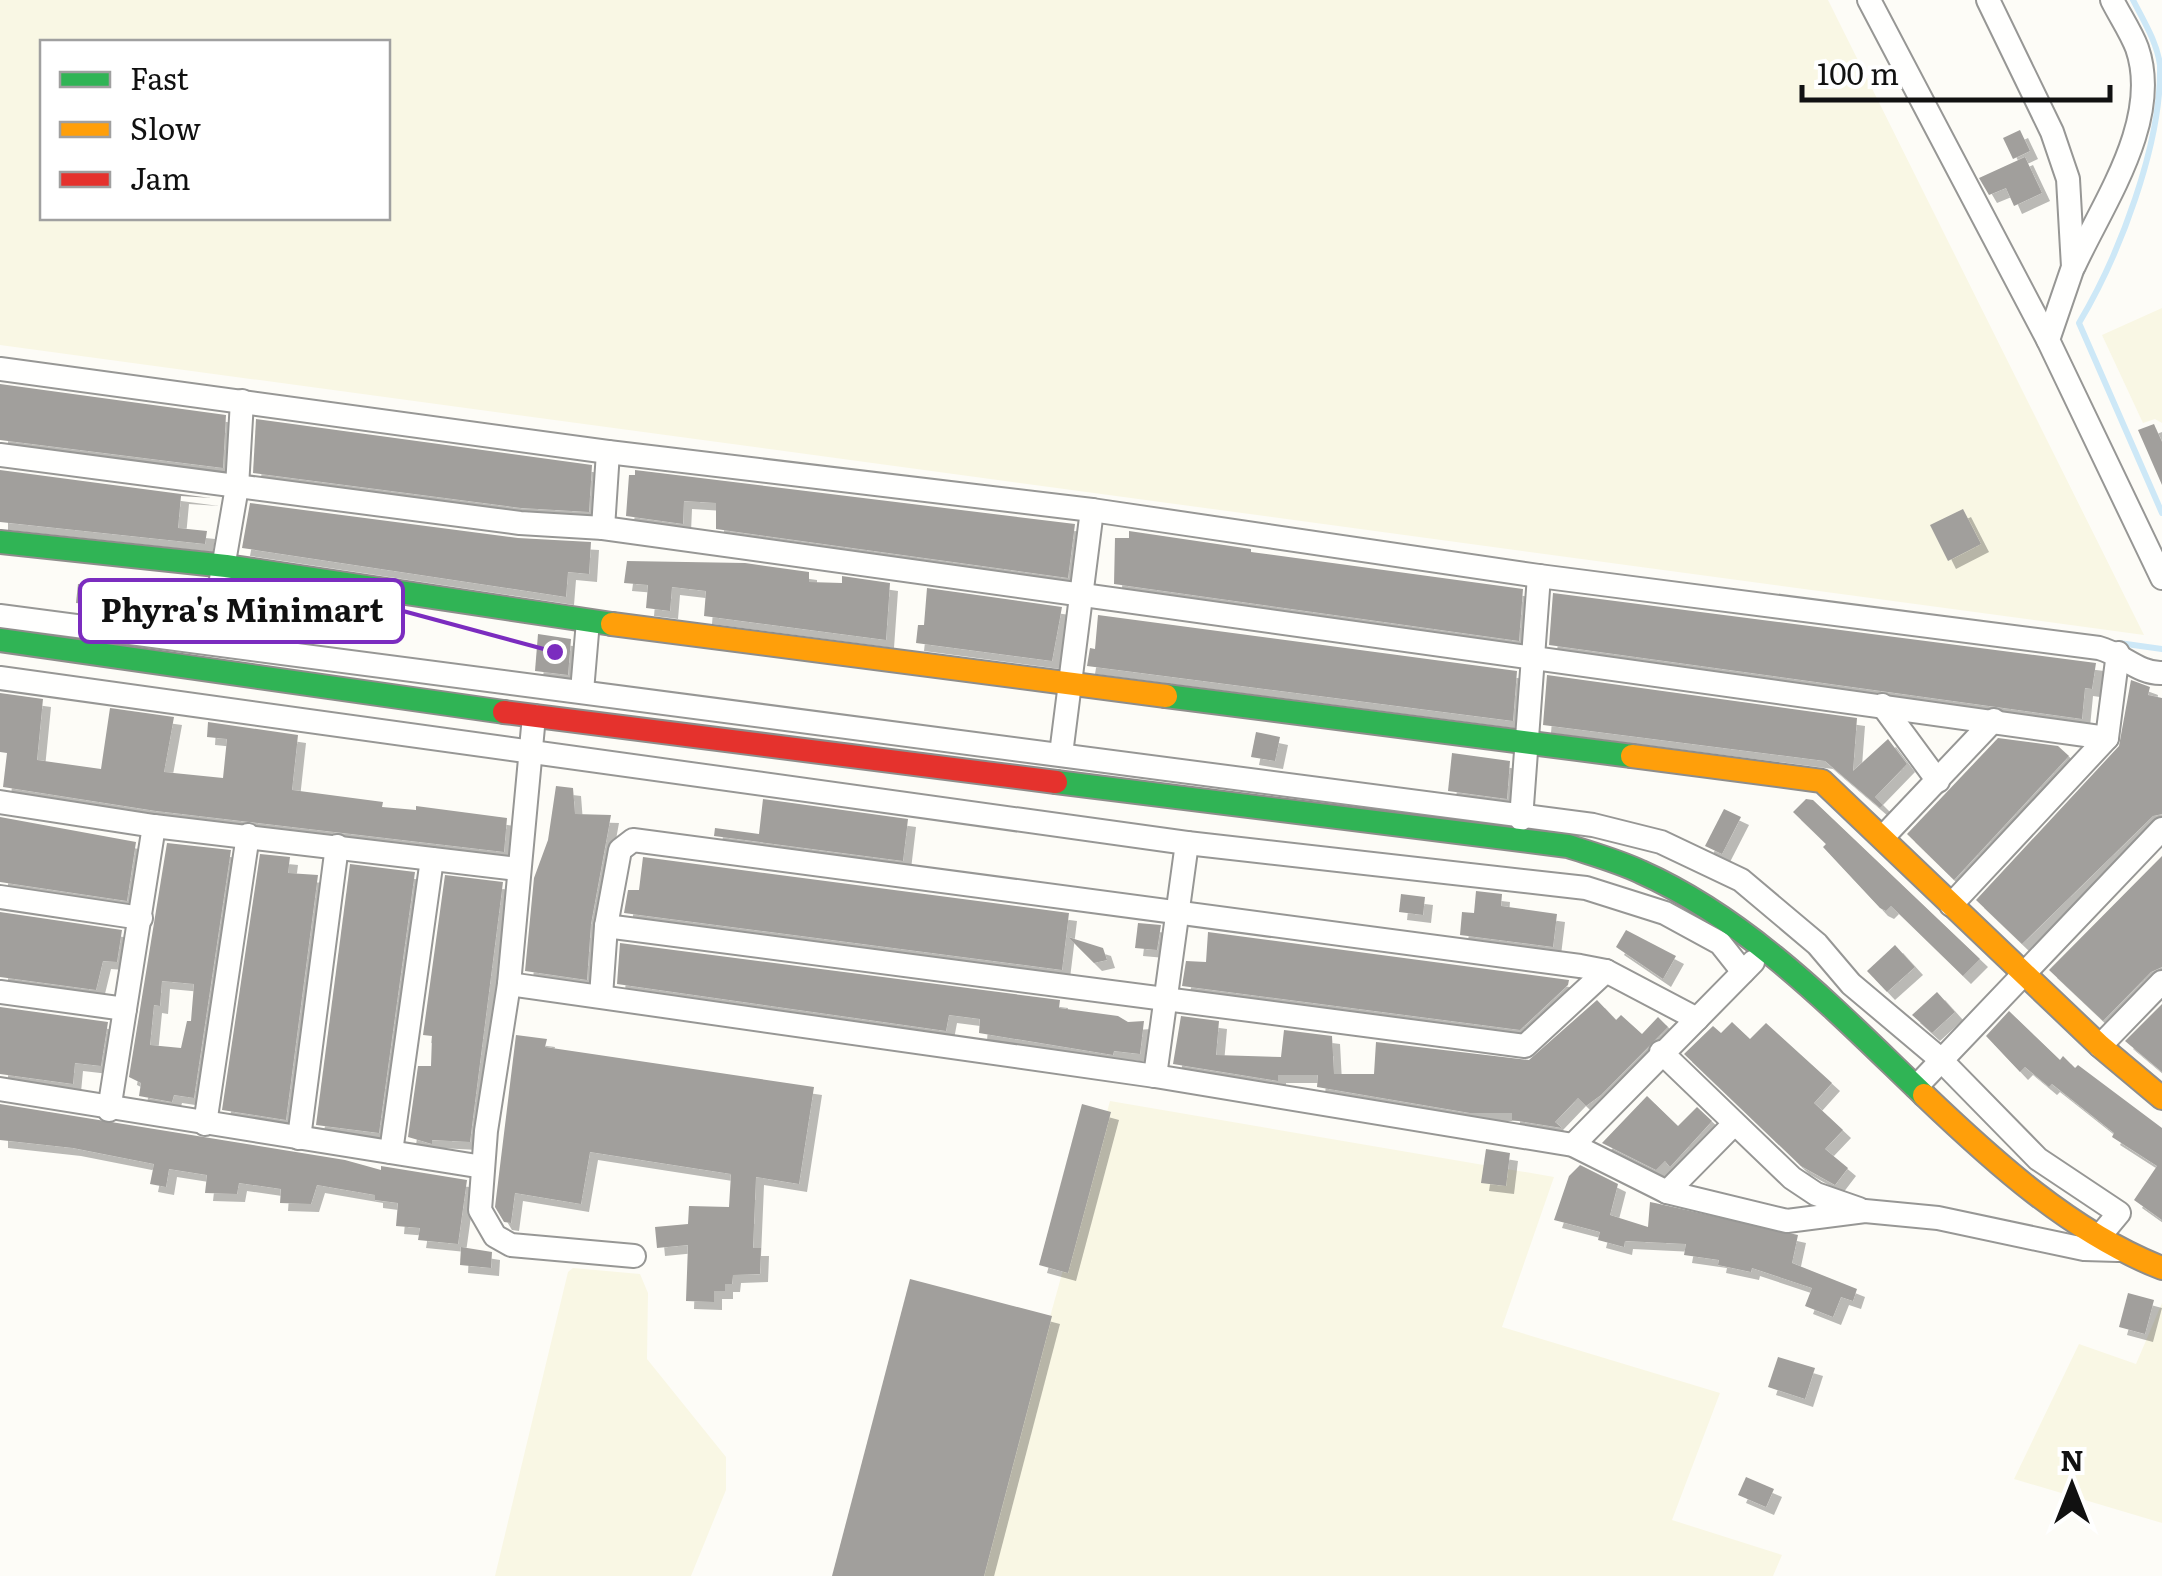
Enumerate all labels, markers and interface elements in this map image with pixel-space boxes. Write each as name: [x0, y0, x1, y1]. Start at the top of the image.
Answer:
legend: [40, 40, 390, 220]
scale bar: [1802, 40, 2110, 102]
text: 100 m: [1817, 50, 1899, 94]
text: Fast: [130, 55, 189, 99]
text: Slow: [130, 105, 201, 149]
text: Jam: [130, 155, 190, 199]
callout: Phyra's Minimart: [80, 580, 403, 642]
text: Phyra's Minimart: [100, 584, 384, 632]
north arrow: [2022, 1436, 2122, 1536]
text: N: [2060, 1438, 2084, 1480]

